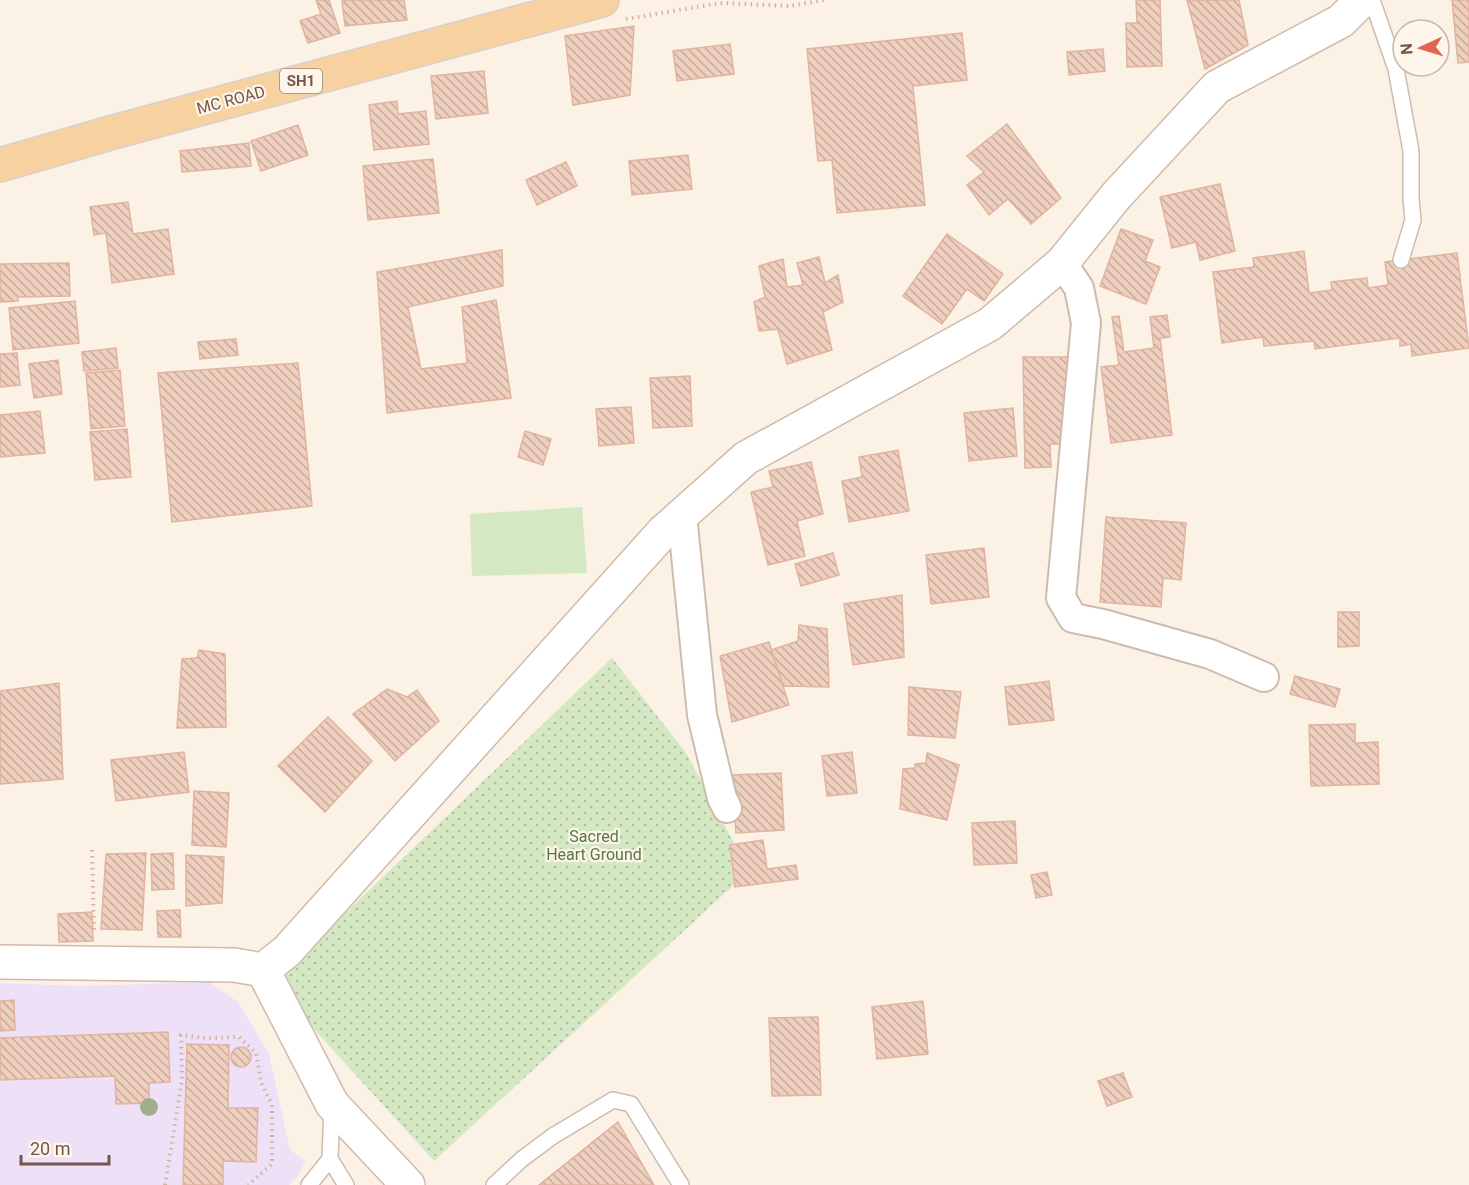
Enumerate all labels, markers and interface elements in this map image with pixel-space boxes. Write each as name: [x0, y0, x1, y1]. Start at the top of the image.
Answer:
north arrow: [1391, 18, 1451, 78]
text: N: [1397, 43, 1416, 55]
road number: SH1: [280, 69, 322, 93]
street label: MC ROAD: [195, 82, 267, 118]
park label: Sacred Heart Ground: [546, 827, 642, 864]
scale bar: [21, 1128, 110, 1166]
text: 20 m: [30, 1138, 70, 1159]

